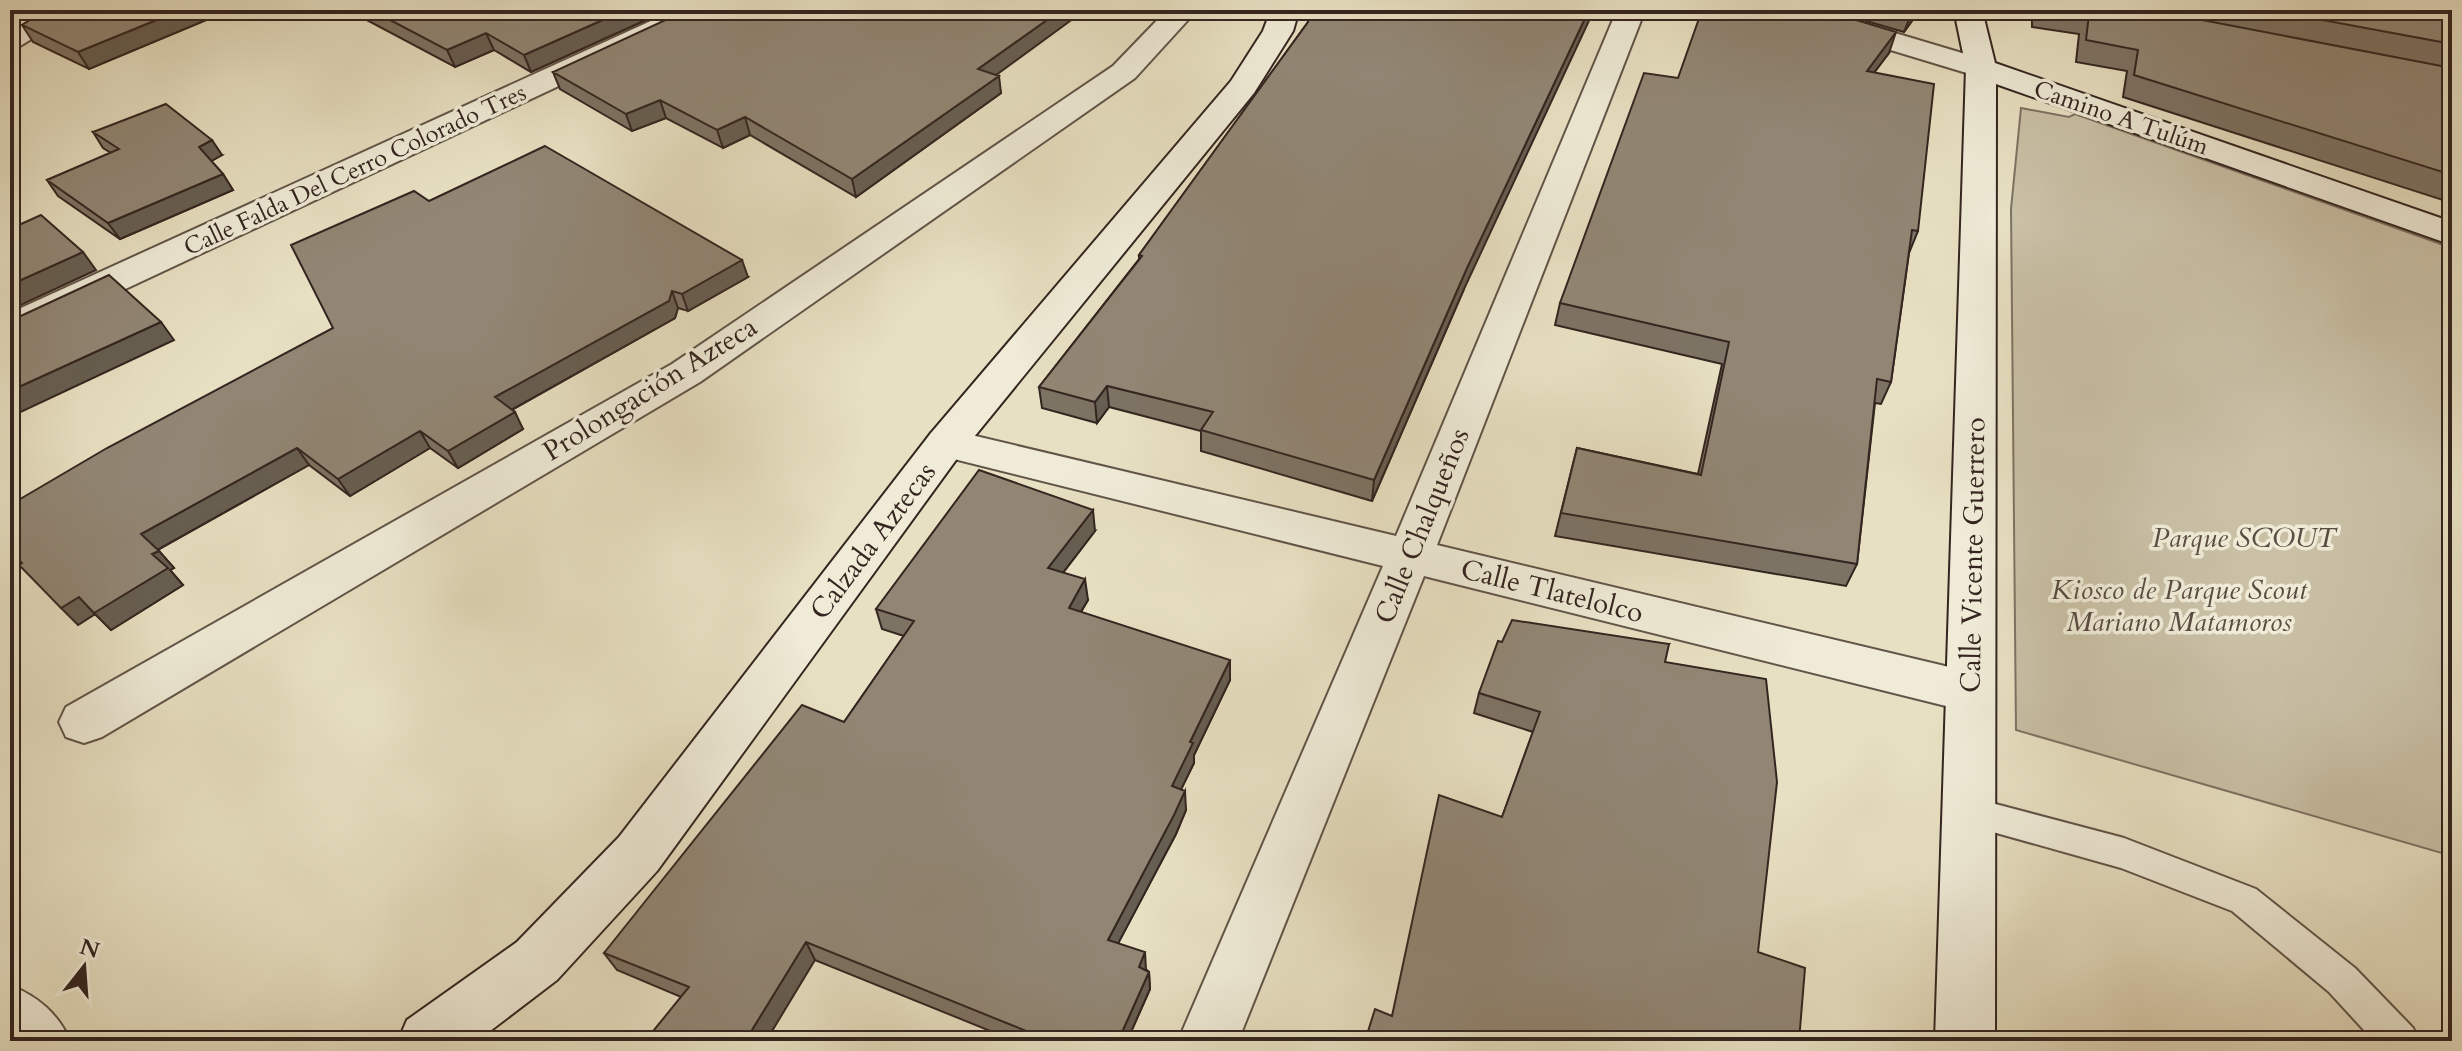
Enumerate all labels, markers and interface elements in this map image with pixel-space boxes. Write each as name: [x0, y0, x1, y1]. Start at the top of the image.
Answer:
street label: Camino A Tulúm: [2029, 73, 2213, 164]
street label: Calle Falda Del Cerro Colorado Tres: [178, 76, 532, 264]
street label: Prolongación Azteca: [536, 308, 764, 470]
street label: Calle Vicente Guerrero: [1952, 417, 1994, 693]
street label: Calle Chalqueños: [1366, 423, 1478, 629]
street label: Calzada Aztecas: [801, 454, 945, 628]
park label: Parque SCOUT: [2152, 519, 2338, 557]
street label: Calle Tlatelolco: [1457, 550, 1647, 632]
park label: Kiosco de Parque Scout Mariano Matamoros: [2051, 571, 2308, 641]
north arrow: [44, 927, 124, 1007]
text: N: [76, 932, 103, 966]

